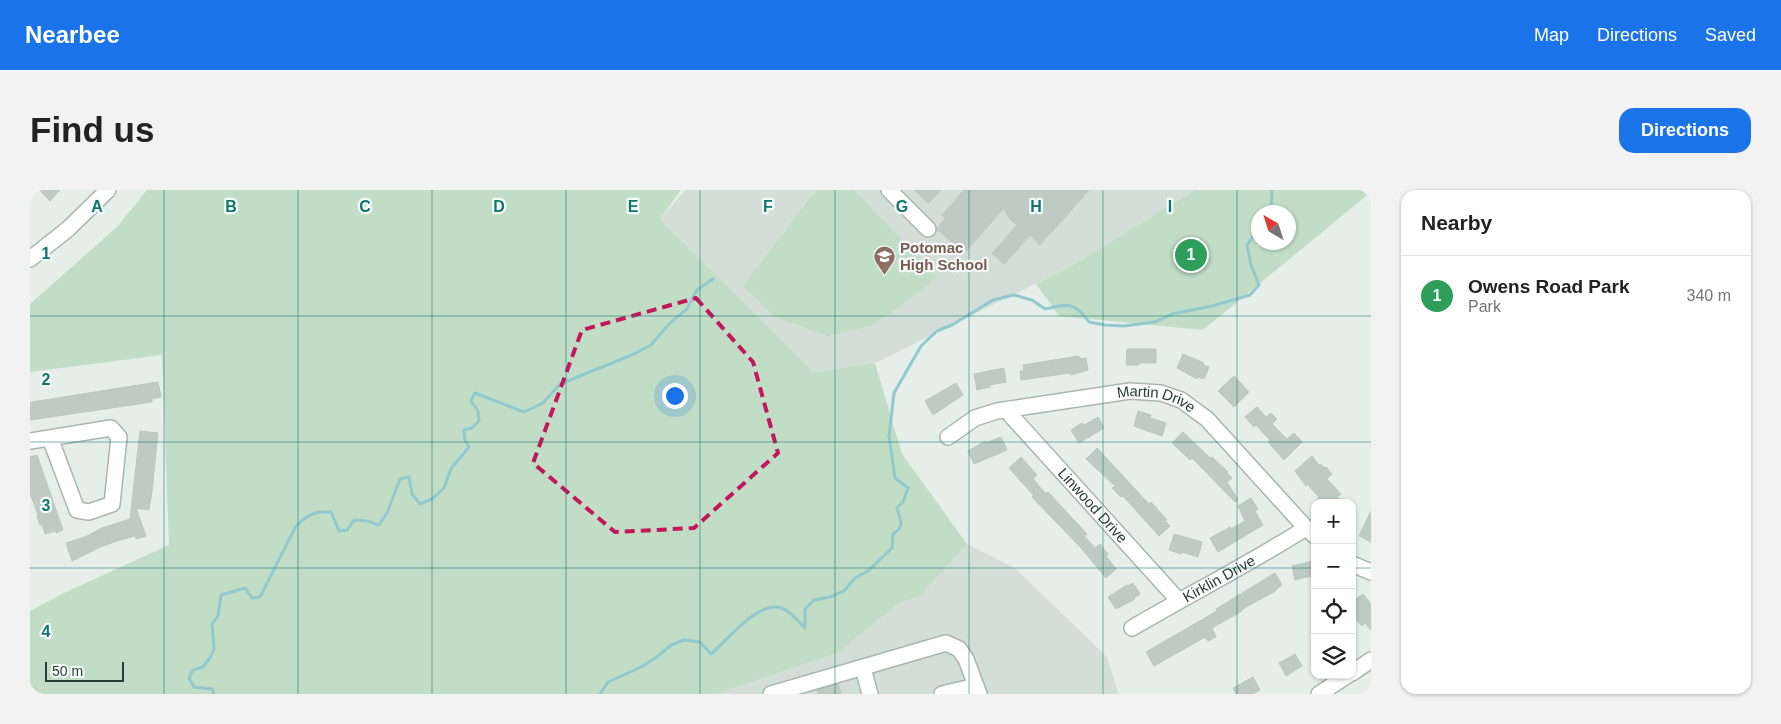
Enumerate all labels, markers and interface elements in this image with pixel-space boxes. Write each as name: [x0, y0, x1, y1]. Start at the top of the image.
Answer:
text: Nearbee: [25, 21, 120, 48]
text: Map: [1534, 25, 1569, 45]
text: Directions: [1597, 25, 1677, 45]
text: Saved: [1705, 25, 1756, 45]
button: Directions: [1619, 108, 1751, 153]
text: Find us: [30, 110, 154, 149]
text: A: [91, 198, 103, 215]
text: B: [225, 198, 237, 215]
text: C: [359, 198, 371, 215]
text: D: [493, 198, 505, 215]
text: E: [628, 198, 639, 215]
text: F: [763, 198, 773, 215]
text: G: [896, 198, 908, 215]
text: H: [1030, 198, 1042, 215]
text: I: [1168, 198, 1172, 215]
north arrow: [1251, 205, 1296, 250]
text: Nearby: [1421, 211, 1492, 234]
pin: 1: [1175, 236, 1207, 274]
place label: Potomac High School: [900, 239, 988, 273]
text: 1: [42, 245, 51, 262]
school or university icon: Potomac High School: [872, 245, 896, 276]
text: Owens Road Park: [1468, 276, 1630, 297]
text: 1: [1433, 287, 1441, 304]
text: 340 m: [1687, 287, 1731, 304]
text: Park: [1468, 298, 1501, 315]
text: 2: [42, 371, 51, 388]
street label: Martin Drive: [1116, 382, 1199, 416]
your location: [662, 383, 688, 409]
street label: Linwood Drive: [1055, 464, 1131, 546]
text: 3: [42, 497, 51, 514]
map controls: [1311, 499, 1356, 679]
button: +: [1311, 499, 1356, 544]
button: −: [1311, 544, 1356, 589]
street label: Kirklin Drive: [1180, 551, 1258, 605]
button: locate: [1311, 589, 1356, 634]
text: 4: [42, 623, 51, 640]
button: layers: [1311, 634, 1356, 679]
scale bar: [45, 659, 124, 682]
text: 50 m: [52, 663, 83, 679]

